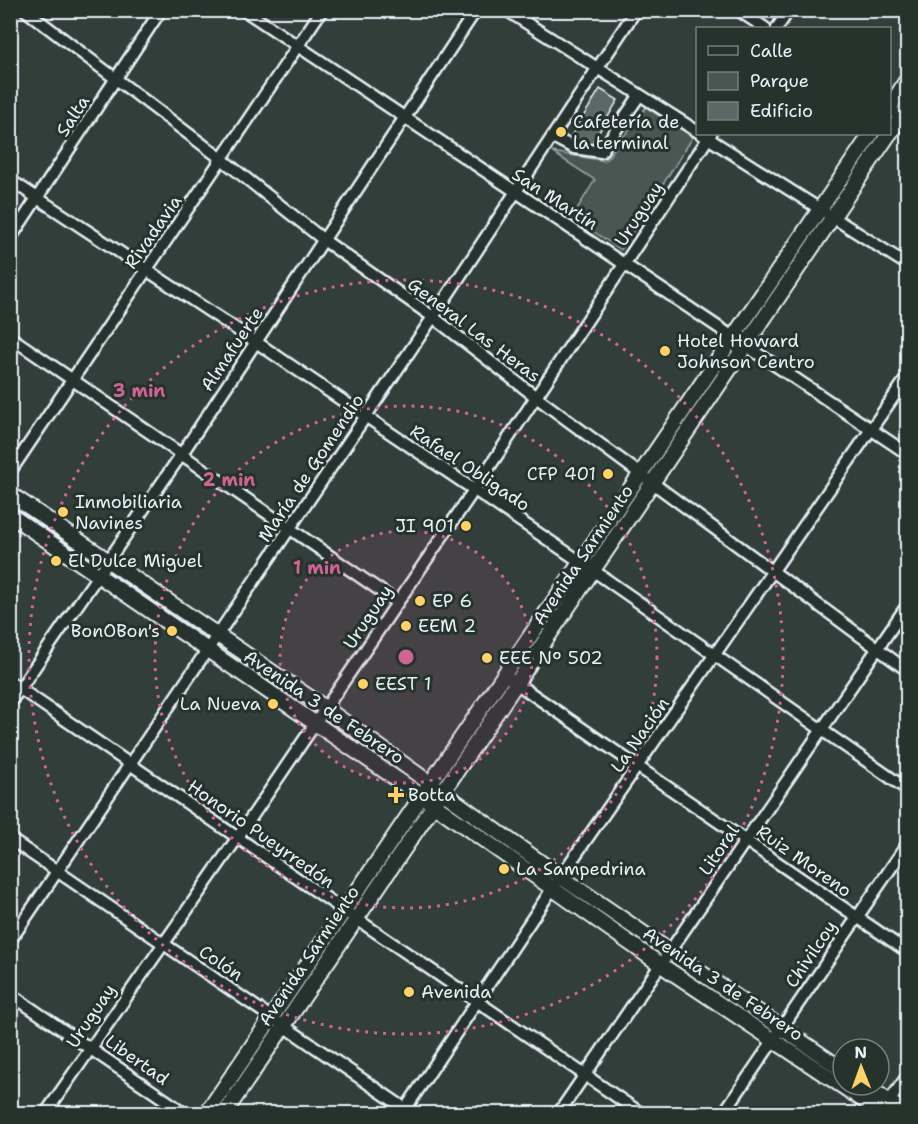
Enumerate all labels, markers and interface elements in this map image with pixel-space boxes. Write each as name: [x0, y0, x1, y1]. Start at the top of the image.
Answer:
legend: [696, 27, 891, 135]
text: Calle: [750, 39, 793, 63]
text: Parque: [750, 69, 809, 93]
street label: Salta: [51, 91, 95, 141]
text: Edificio: [750, 99, 813, 123]
place label: Cafetería de la terminal: [573, 110, 679, 155]
marker: Cafetería de la terminal: [554, 125, 568, 139]
street label: San Martín: [508, 162, 602, 236]
street label: Uruguay: [609, 177, 669, 251]
street label: Rivadavia: [119, 190, 187, 274]
street label: General Las Heras: [403, 272, 545, 388]
street label: Almafuerte: [195, 302, 269, 396]
place label: Hotel Howard Johnson Centro: [677, 329, 815, 374]
marker: Hotel Howard Johnson Centro: [658, 344, 672, 358]
text: 3 min: [113, 379, 165, 403]
street label: María de Gomendio: [252, 389, 370, 547]
street label: Rafael Obligado: [406, 419, 534, 517]
place label: CFP 401: [527, 462, 596, 486]
marker: CFP 401: [601, 467, 615, 481]
text: 2 min: [203, 468, 255, 492]
street label: Avenida Sarmiento: [527, 480, 639, 630]
place label: Inmobiliaria Navines: [75, 490, 182, 535]
marker: Inmobiliaria Navines: [56, 505, 70, 519]
place label: JI 901: [395, 514, 454, 538]
marker: JI 901: [459, 519, 473, 533]
place label: El Dulce Miguel: [68, 549, 203, 573]
marker: El Dulce Miguel: [49, 554, 63, 568]
text: 1 min: [293, 556, 341, 580]
street label: Uruguay: [338, 580, 398, 654]
place label: EP 6: [432, 589, 472, 613]
marker: EP 6: [413, 594, 427, 608]
place label: EEM 2: [418, 614, 476, 638]
place label: BonOBon's: [71, 619, 160, 643]
marker: EEM 2: [399, 619, 413, 633]
marker: BonOBon's: [165, 624, 179, 638]
street label: Avenida 3 de Febrero: [239, 644, 409, 770]
place label: EEE Nº 502: [499, 646, 603, 670]
centre of rings: [396, 647, 416, 667]
marker: EEE Nº 502: [480, 651, 494, 665]
place label: EEST 1: [375, 672, 432, 696]
marker: EEST 1: [356, 677, 370, 691]
place label: La Nueva: [180, 692, 261, 716]
street label: La Nación: [605, 693, 675, 777]
marker: La Nueva: [266, 697, 280, 711]
street label: Honorio Pueyrredón: [183, 774, 339, 894]
place label: Botta: [408, 783, 455, 807]
marker: Botta: [389, 788, 403, 802]
street label: Ruiz Moreno: [752, 819, 856, 903]
street label: Litoral: [693, 820, 745, 880]
place label: La Sampedrina: [516, 857, 646, 881]
marker: La Sampedrina: [497, 862, 511, 876]
street label: Avenida Sarmiento: [253, 881, 365, 1031]
street label: Chivilcoy: [780, 916, 842, 992]
street label: Avenida 3 de Febrero: [638, 921, 808, 1047]
street label: Colón: [194, 940, 248, 986]
street label: Uruguay: [61, 979, 121, 1053]
place label: Avenida: [421, 980, 492, 1004]
marker: Avenida: [402, 985, 416, 999]
street label: Libertad: [100, 1029, 174, 1091]
north arrow: [831, 1037, 891, 1097]
text: N: [854, 1042, 867, 1063]

